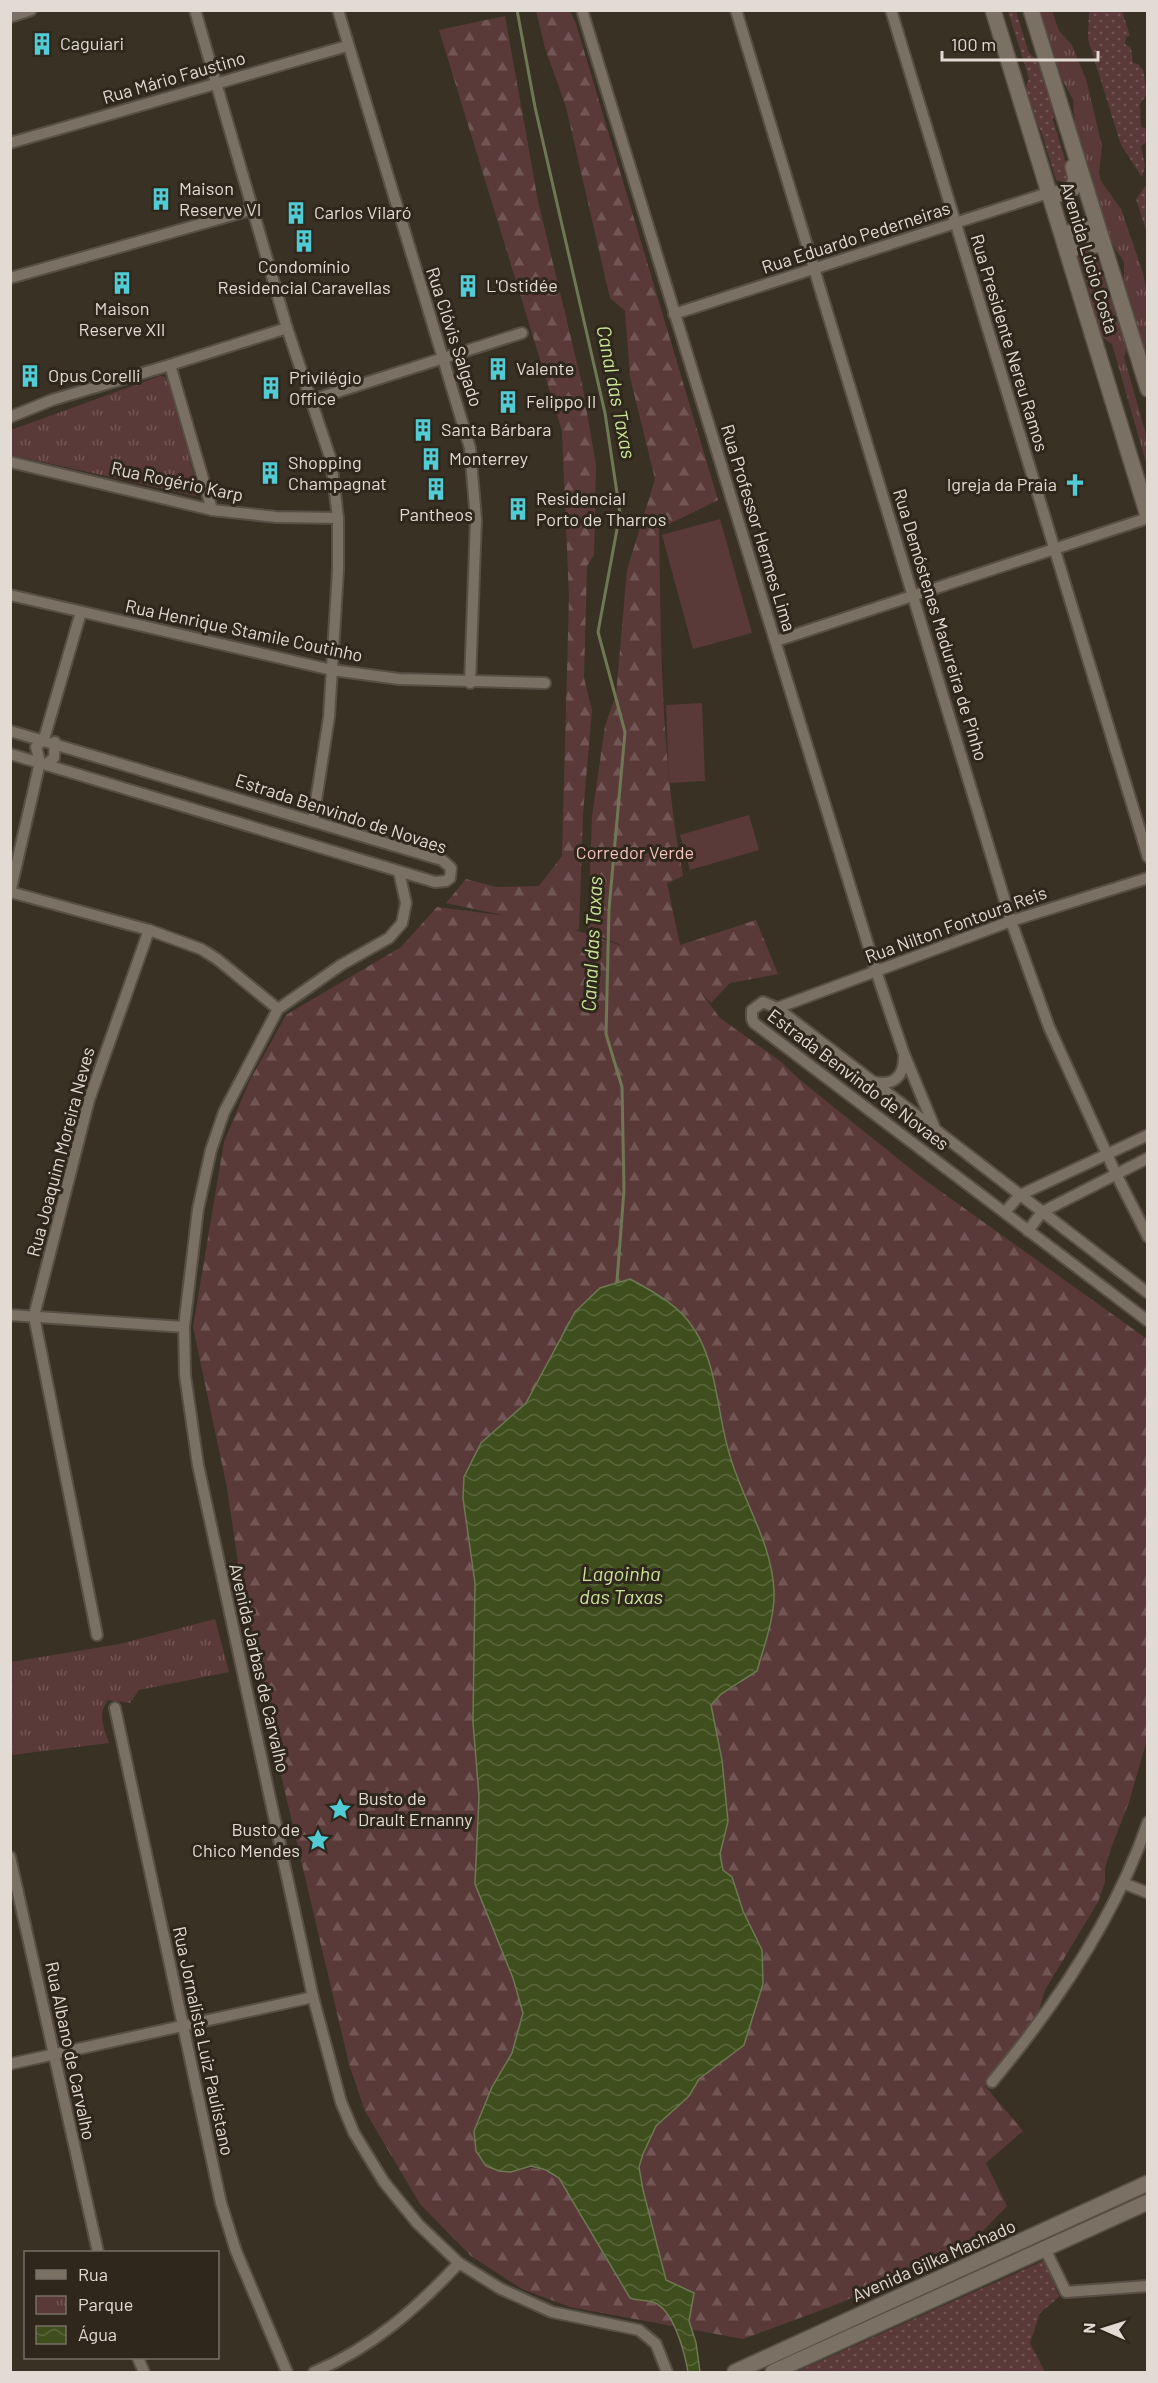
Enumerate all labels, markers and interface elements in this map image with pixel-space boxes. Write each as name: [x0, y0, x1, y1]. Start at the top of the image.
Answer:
scale bar: [942, 24, 1098, 62]
building icon: Caguiari: [29, 31, 55, 57]
place label: Caguiari: [60, 32, 124, 54]
text: 100 m: [951, 33, 996, 55]
street label: Rua Mário Faustino: [100, 46, 248, 108]
place label: Maison Reserve VI: [179, 177, 261, 220]
street label: Avenida Lúcio Costa: [1056, 179, 1124, 336]
building icon: Maison Reserve VI: [148, 186, 174, 212]
street label: Rua Eduardo Pederneiras: [759, 196, 953, 278]
building icon: Carlos Vilaró: [283, 200, 309, 226]
place label: Carlos Vilaró: [314, 201, 411, 223]
building icon: Condomínio Residencial Caravellas: [291, 228, 317, 254]
street label: Rua Presidente Nereu Ramos: [966, 231, 1054, 454]
place label: Condomínio Residencial Caravellas: [217, 255, 391, 298]
street label: Rua Clóvis Salgado: [422, 264, 488, 409]
building icon: Maison Reserve XII: [109, 270, 135, 296]
building icon: L'Ostidée: [455, 273, 481, 299]
place label: L'Ostidée: [486, 274, 558, 296]
place label: Maison Reserve XII: [78, 297, 166, 340]
water label: Canal das Taxas: [592, 323, 642, 461]
building icon: Valente: [485, 356, 511, 382]
place label: Valente: [516, 357, 574, 379]
building icon: Opus Corelli: [17, 363, 43, 389]
place label: Opus Corelli: [48, 364, 141, 386]
place label: Privilégio Office: [289, 366, 362, 409]
building icon: Privilégio Office: [258, 375, 284, 401]
building icon: Felippo II: [495, 389, 521, 415]
place label: Felippo II: [526, 390, 596, 412]
building icon: Santa Bárbara: [410, 417, 436, 443]
place label: Santa Bárbara: [441, 418, 551, 440]
street label: Rua Professor Hermes Lima: [717, 421, 801, 634]
building icon: Monterrey: [418, 446, 444, 472]
place label: Monterrey: [449, 447, 528, 469]
place label: Shopping Champagnat: [288, 451, 387, 494]
street label: Rua Rogério Karp: [109, 456, 245, 506]
building icon: Shopping Champagnat: [257, 460, 283, 486]
church icon: Igreja da Praia: [1062, 472, 1088, 498]
place label: Igreja da Praia: [947, 473, 1057, 495]
building icon: Pantheos: [423, 476, 449, 502]
street label: Rua Demóstenes Madureira de Pinho: [889, 486, 993, 763]
place label: Residencial Porto de Tharros: [536, 487, 666, 530]
building icon: Residencial Porto de Tharros: [505, 496, 531, 522]
place label: Pantheos: [399, 503, 473, 525]
street label: Rua Henrique Stamile Coutinho: [124, 594, 365, 666]
street label: Estrada Benvindo de Novaes: [233, 768, 450, 858]
park label: Corredor Verde: [576, 841, 694, 863]
water label: Canal das Taxas: [575, 876, 607, 1012]
street label: Rua Nilton Fontoura Reis: [862, 881, 1049, 967]
street label: Estrada Benvindo de Novaes: [764, 1004, 954, 1155]
street label: Rua Joaquim Moreira Neves: [21, 1045, 99, 1259]
street label: Avenida Jarbas de Carvalho: [225, 1561, 295, 1774]
water label: Lagoinha das Taxas: [579, 1561, 663, 1608]
place label: Busto de Drault Ernanny: [358, 1787, 473, 1830]
place icon: Busto de Drault Ernanny: [327, 1796, 353, 1822]
place label: Busto de Chico Mendes: [192, 1818, 300, 1861]
place icon: Busto de Chico Mendes: [305, 1827, 331, 1853]
street label: Rua Jornalista Luiz Paulistano: [169, 1924, 239, 2157]
street label: Rua Albano de Carvalho: [41, 1960, 101, 2142]
street label: Avenida Gilka Machado: [848, 2214, 1019, 2306]
legend: [24, 2251, 219, 2359]
text: Rua: [78, 2263, 108, 2285]
text: Parque: [78, 2293, 133, 2315]
north arrow: [1074, 2299, 1134, 2359]
text: N: [1079, 2322, 1098, 2334]
text: Água: [78, 2323, 117, 2345]

